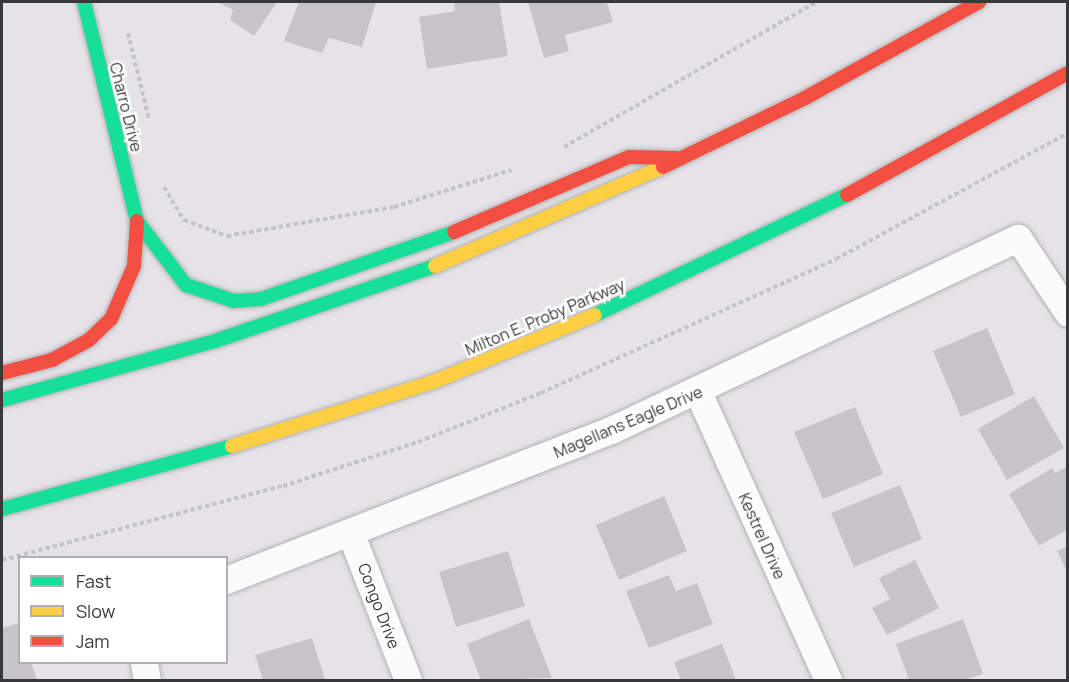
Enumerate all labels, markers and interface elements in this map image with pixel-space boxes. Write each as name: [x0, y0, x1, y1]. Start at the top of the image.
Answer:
street label: Charro Drive: [106, 60, 146, 154]
street label: Milton E. Proby Parkway: [462, 275, 628, 359]
street label: Magellans Eagle Drive: [551, 382, 705, 462]
street label: Kestrel Drive: [734, 490, 790, 582]
legend: [18, 556, 228, 664]
street label: Congo Drive: [354, 561, 404, 651]
text: Fast: [76, 569, 111, 593]
text: Slow: [76, 599, 115, 623]
text: Jam: [76, 629, 110, 653]

